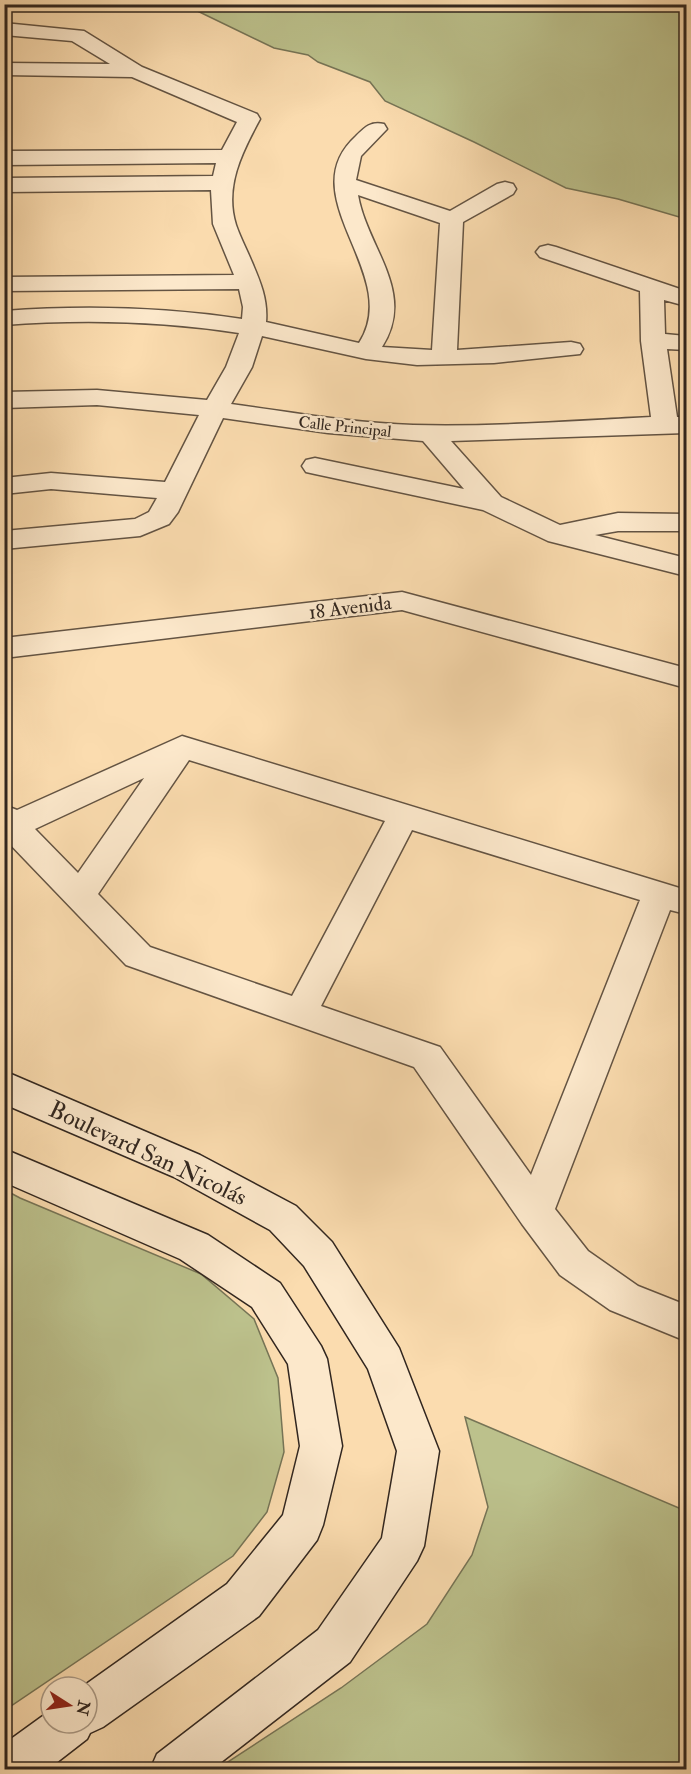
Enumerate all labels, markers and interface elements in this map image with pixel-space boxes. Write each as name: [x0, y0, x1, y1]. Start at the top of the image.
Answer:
street label: Calle Principal: [297, 412, 392, 443]
street label: 18 Avenida: [307, 590, 394, 625]
street label: Boulevard San Nicolás: [44, 1094, 252, 1213]
north arrow: [39, 1675, 99, 1735]
text: N: [71, 1698, 94, 1718]

